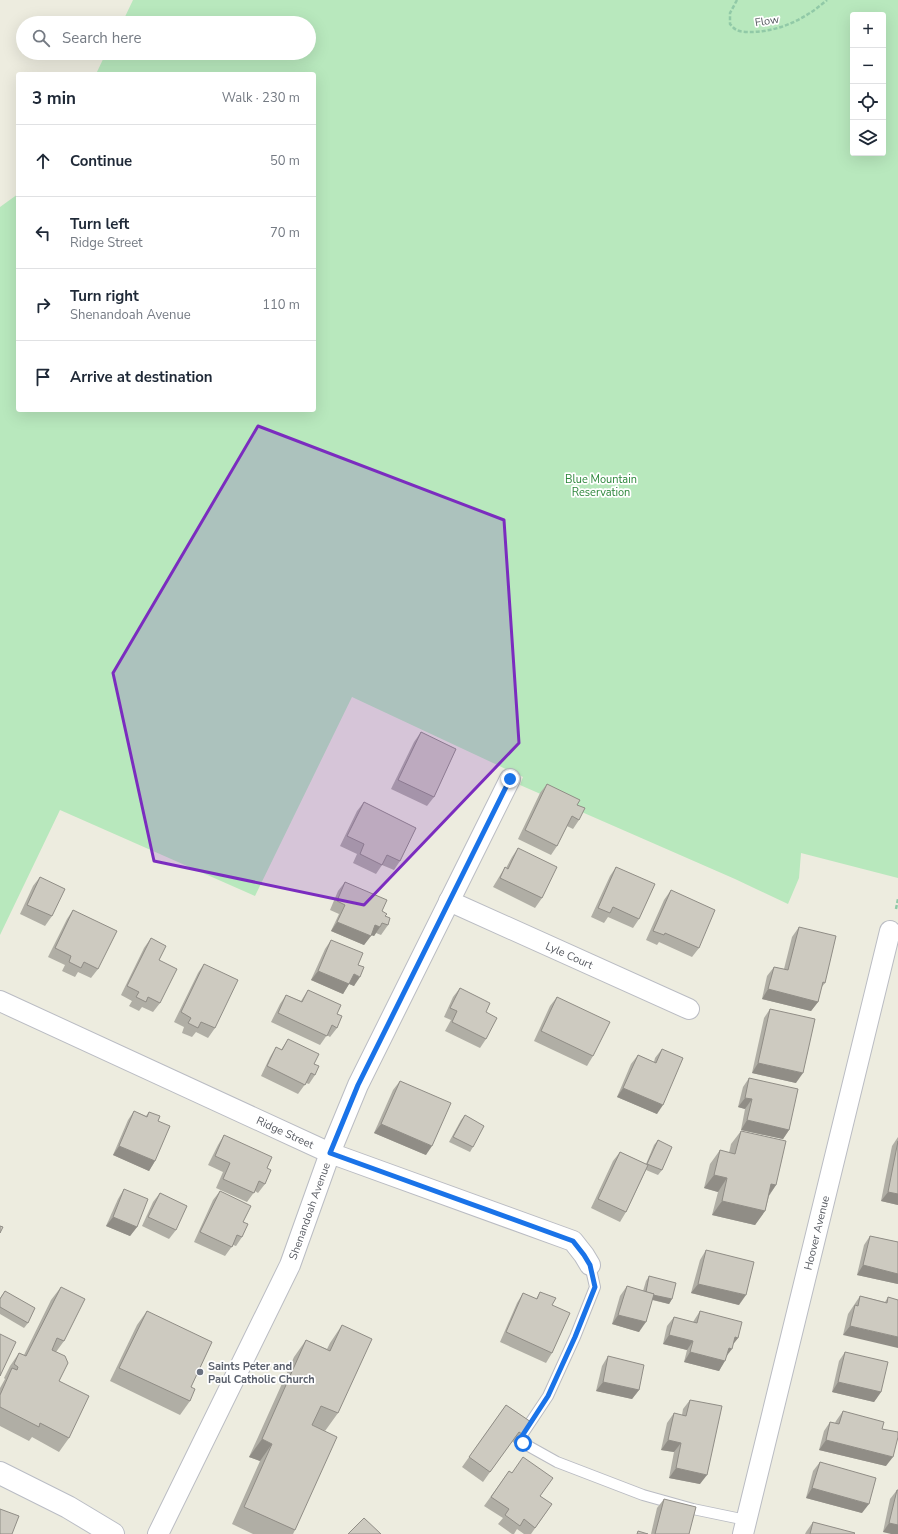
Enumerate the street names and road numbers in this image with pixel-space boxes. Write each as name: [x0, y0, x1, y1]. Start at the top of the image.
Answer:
street label: Flow: [754, 12, 780, 30]
street label: Lyle Court: [543, 938, 596, 972]
street label: Ridge Street: [254, 1113, 316, 1152]
street label: Shenandoah Avenue: [285, 1160, 334, 1262]
street label: Hoover Avenue: [800, 1194, 833, 1272]

